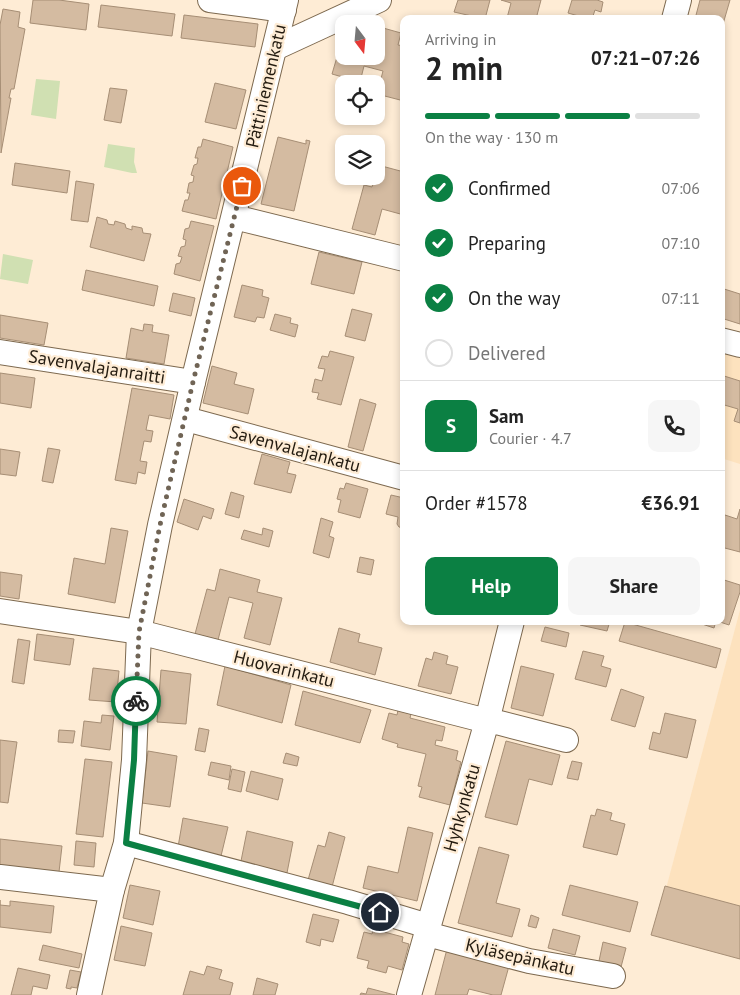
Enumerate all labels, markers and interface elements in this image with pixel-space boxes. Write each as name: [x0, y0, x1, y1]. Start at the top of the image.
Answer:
north arrow: [335, 15, 385, 65]
map controls: [335, 15, 385, 185]
street label: Pättiniemenkatu: [240, 22, 291, 150]
text: Arriving in: [425, 29, 496, 49]
text: 07:21–07:26: [591, 46, 700, 70]
text: 2 min: [425, 47, 503, 89]
button: locate: [335, 75, 385, 125]
text: On the way · 130 m: [425, 127, 558, 147]
button: layers: [335, 135, 385, 185]
pin: [221, 165, 263, 207]
icon: bag: [228, 172, 256, 200]
icon: check: [425, 174, 453, 202]
text: Confirmed: [468, 176, 551, 200]
text: 07:06: [662, 178, 700, 198]
icon: check: [425, 229, 453, 257]
text: Preparing: [468, 231, 546, 255]
text: 07:10: [662, 233, 700, 253]
icon: check: [425, 284, 453, 312]
text: On the way: [468, 286, 560, 310]
text: 07:11: [662, 288, 700, 308]
text: Delivered: [468, 341, 546, 365]
street label: Savenvalajanraitti: [27, 344, 167, 389]
button: phone: [648, 400, 700, 452]
text: Sam: [489, 404, 524, 428]
text: S: [446, 414, 456, 438]
street label: Savenvalajankatu: [227, 420, 363, 477]
text: Courier · 4.7: [489, 428, 572, 448]
text: Order #1578: [425, 491, 528, 515]
text: €36.91: [641, 491, 700, 515]
button: Help: [425, 557, 558, 615]
button: Share: [568, 557, 700, 615]
street label: Huovarinkatu: [231, 645, 337, 692]
courier: [111, 676, 161, 726]
icon: bike: [122, 687, 150, 715]
street label: Hyhkynkatu: [438, 761, 485, 854]
pin: [359, 891, 401, 933]
icon: home: [366, 898, 394, 926]
street label: Kyläsepänkatu: [463, 933, 577, 980]

